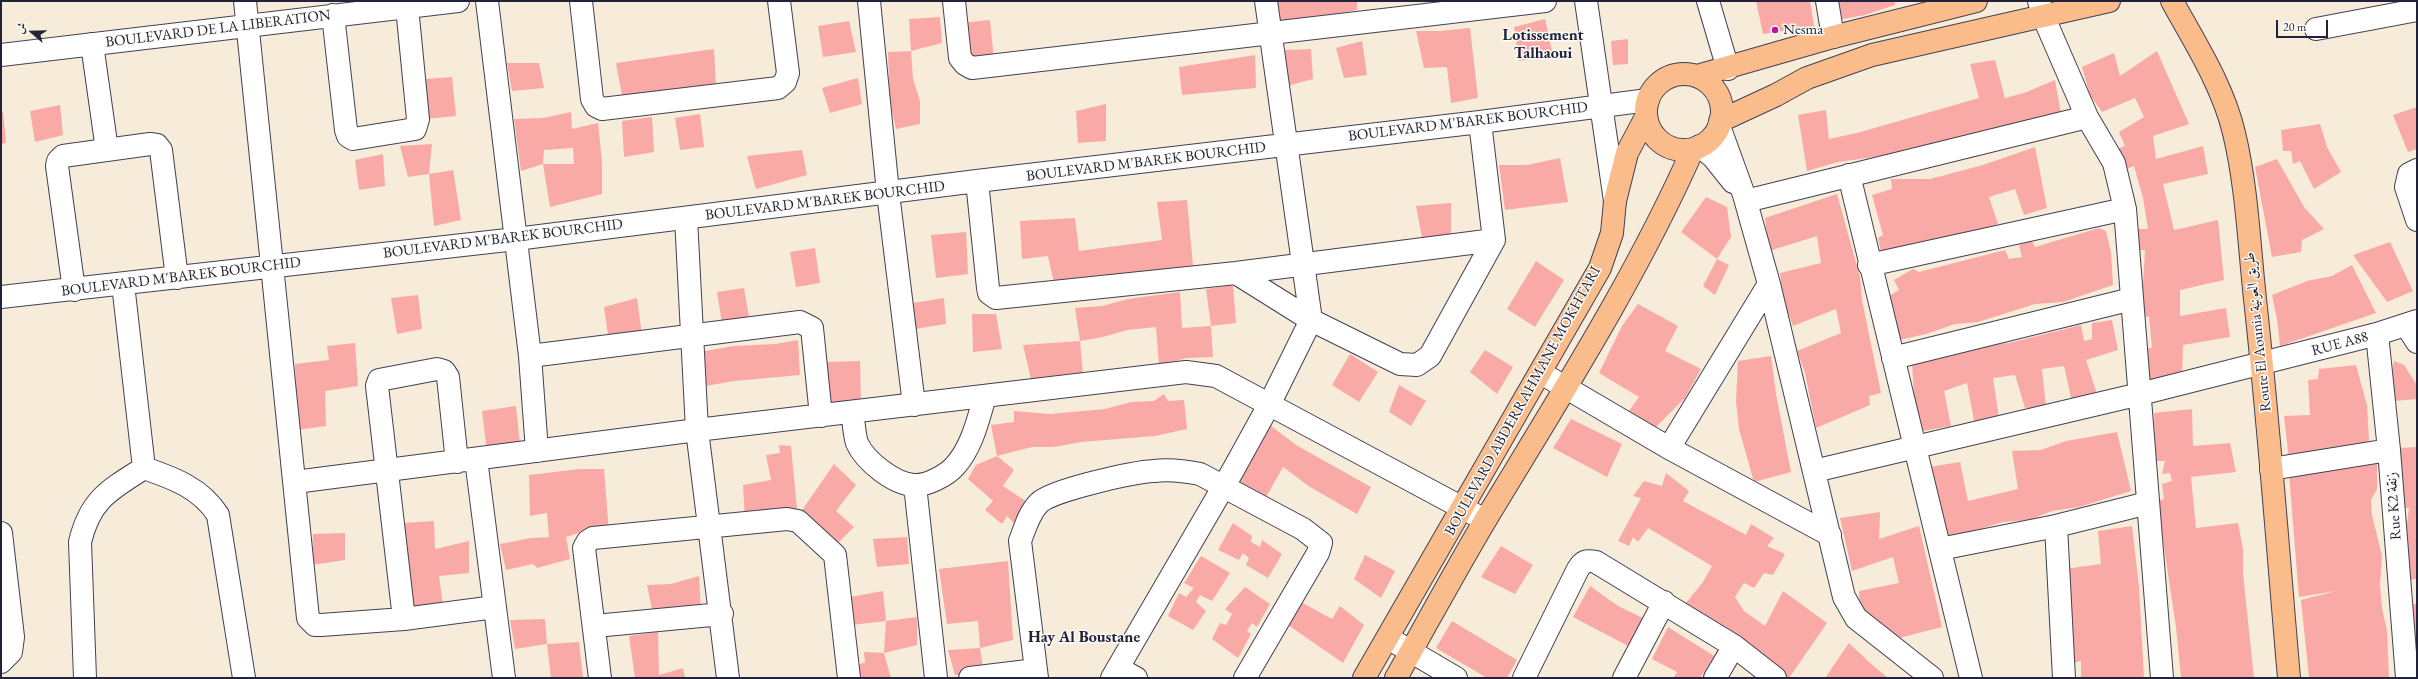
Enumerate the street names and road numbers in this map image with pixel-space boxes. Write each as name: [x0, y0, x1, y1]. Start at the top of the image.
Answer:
street label: BOULEVARD DE LA LIBERATION: [104, 6, 332, 52]
street label: BOULEVARD M'BAREK BOURCHID: [1347, 98, 1589, 146]
street label: BOULEVARD M'BAREK BOURCHID: [1025, 138, 1267, 186]
street label: BOULEVARD M'BAREK BOURCHID: [704, 177, 946, 225]
street label: BOULEVARD M'BAREK BOURCHID: [382, 215, 624, 263]
street label: Route El Aounia طريق العونية: [2241, 251, 2275, 413]
street label: BOULEVARD M'BAREK BOURCHID: [60, 253, 302, 301]
street label: BOULEVARD ABDERRAHMANE MOKHTARI: [1441, 263, 1605, 539]
street label: RUE A88: [2310, 328, 2370, 360]
street label: Rue K2 زنقة: [2383, 471, 2405, 541]

